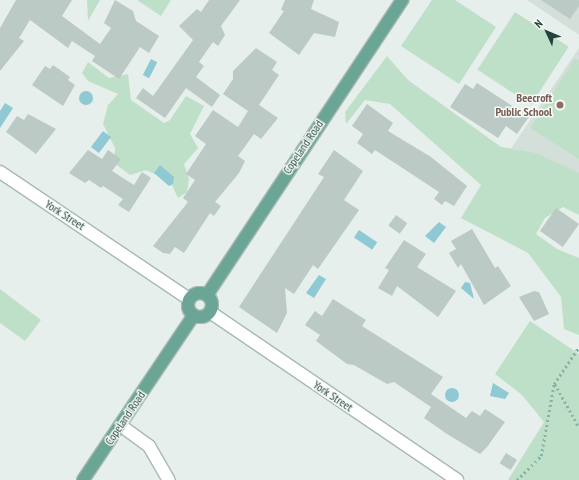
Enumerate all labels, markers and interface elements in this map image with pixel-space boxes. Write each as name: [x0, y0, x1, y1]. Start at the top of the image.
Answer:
north arrow: [527, 12, 567, 52]
text: N: [531, 17, 545, 31]
place label: Beecroft Public School: [495, 91, 552, 119]
marker: Beecroft Public School: [555, 100, 565, 110]
street label: Copeland Road: [280, 117, 326, 177]
street label: York Street: [42, 197, 88, 233]
street label: York Street: [310, 377, 356, 415]
street label: Copeland Road: [102, 388, 148, 448]

